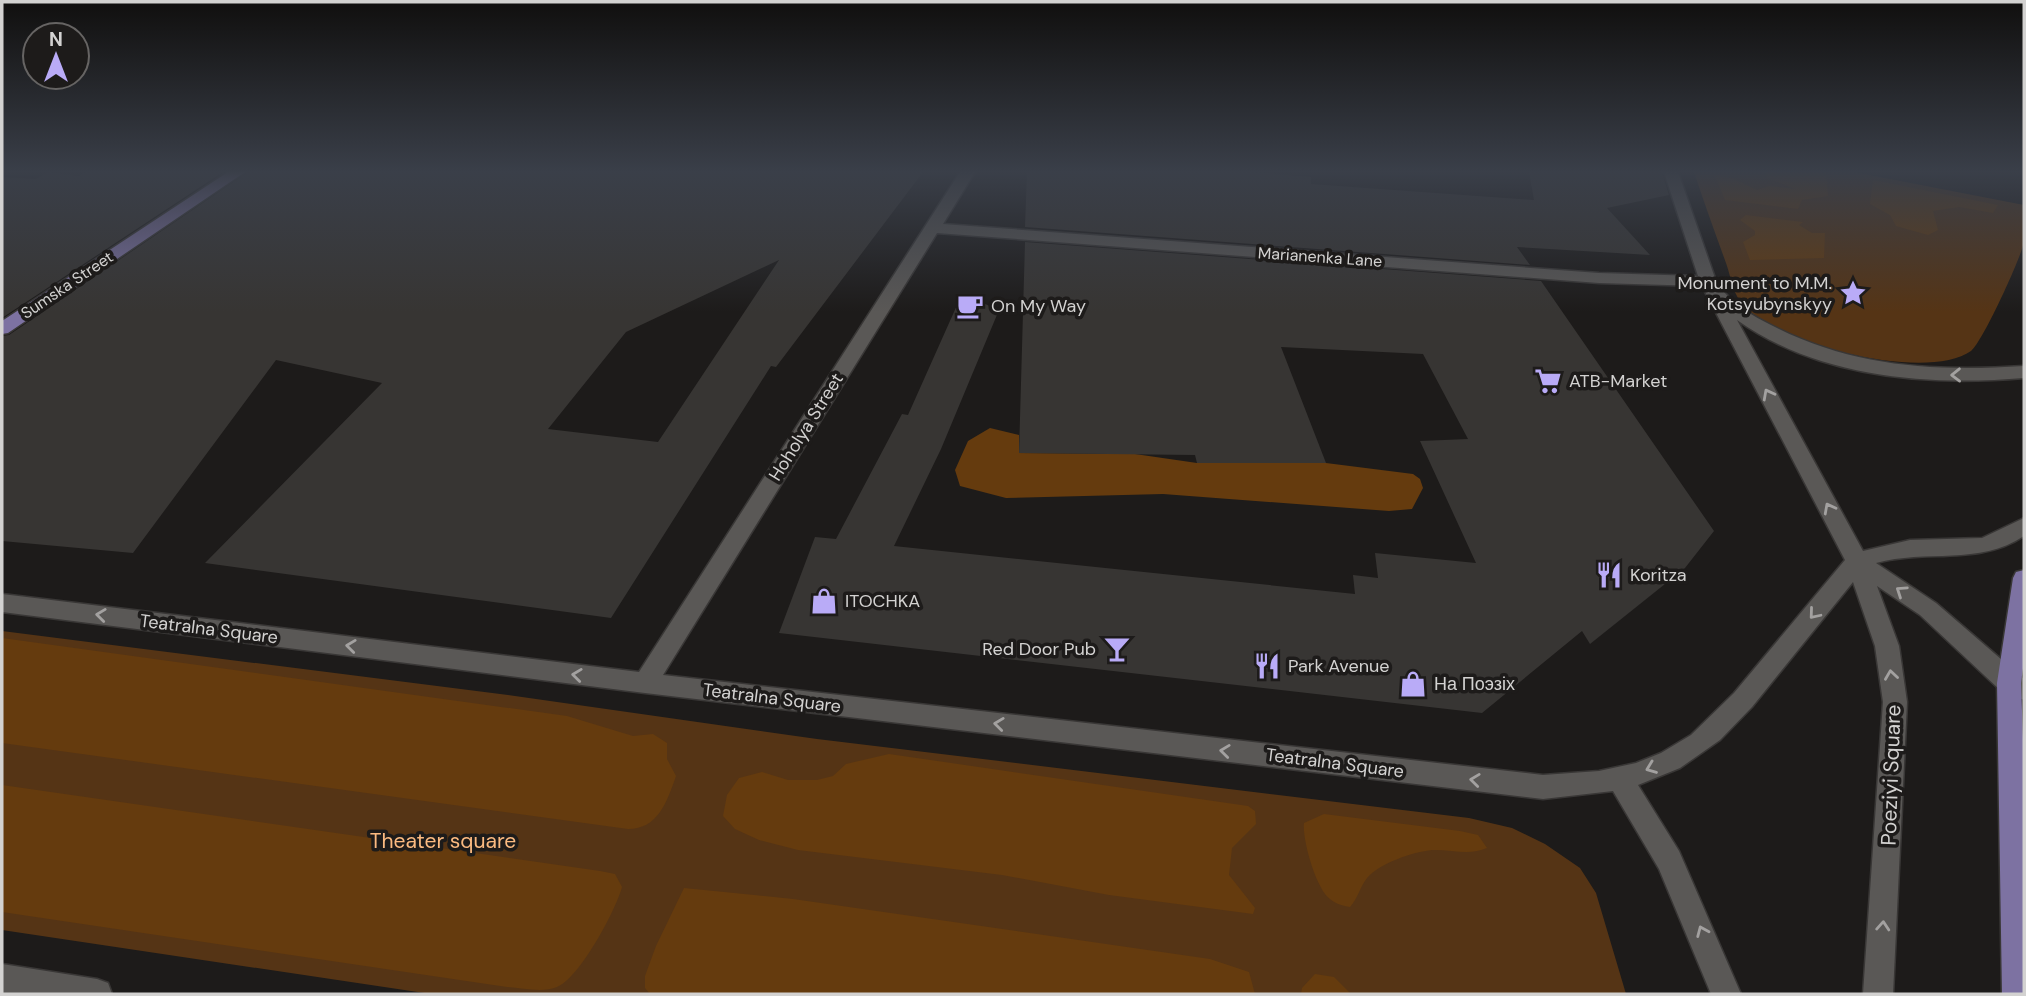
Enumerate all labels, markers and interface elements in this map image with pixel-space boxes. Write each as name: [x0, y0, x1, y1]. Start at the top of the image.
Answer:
north arrow: [21, 21, 91, 91]
text: N: [49, 27, 63, 52]
street label: Marianenka Lane: [1257, 242, 1383, 272]
street label: Sumska Street: [17, 246, 117, 324]
place label: Monument to M.M. Kotsyubynskyy: [1677, 271, 1832, 316]
place icon: Monument to M.M. Kotsyubynskyy: [1838, 278, 1868, 308]
cafe icon: On My Way: [955, 291, 985, 321]
place label: On My Way: [991, 294, 1086, 318]
supermarket icon: ATB-Market: [1533, 366, 1563, 396]
street label: Hoholya Street: [763, 368, 849, 486]
one-way arrow: [1950, 368, 1961, 383]
place label: ATB-Market: [1569, 369, 1667, 393]
one-way arrow: [1763, 389, 1777, 402]
one-way arrow: [1824, 503, 1837, 515]
restaurant icon: Koritza: [1594, 560, 1624, 590]
place label: Koritza: [1630, 563, 1687, 587]
shop icon: ITOCHKA: [809, 586, 839, 616]
one-way arrow: [1896, 586, 1909, 599]
place label: ITOCHKA: [845, 589, 920, 613]
one-way arrow: [1810, 605, 1822, 618]
one-way arrow: [95, 608, 107, 623]
street label: Teatralna Square: [139, 609, 279, 649]
bar icon: Red Door Pub: [1102, 634, 1132, 664]
place label: Red Door Pub: [982, 637, 1096, 661]
one-way arrow: [346, 639, 357, 654]
restaurant icon: Park Avenue: [1252, 651, 1282, 681]
place label: Park Avenue: [1288, 654, 1390, 678]
one-way arrow: [571, 667, 583, 682]
shop icon: На Поэзіх: [1398, 669, 1428, 699]
one-way arrow: [1884, 669, 1899, 681]
place label: На Поэзіх: [1434, 672, 1515, 696]
street label: Teatralna Square: [702, 678, 842, 718]
street label: Poeziyi Square: [1875, 704, 1907, 846]
one-way arrow: [993, 717, 1005, 732]
one-way arrow: [1219, 743, 1231, 758]
street label: Teatralna Square: [1265, 743, 1405, 783]
one-way arrow: [1646, 759, 1658, 773]
one-way arrow: [1469, 772, 1481, 787]
park label: Theater square: [370, 827, 516, 855]
one-way arrow: [1875, 920, 1890, 931]
one-way arrow: [1696, 925, 1710, 937]

